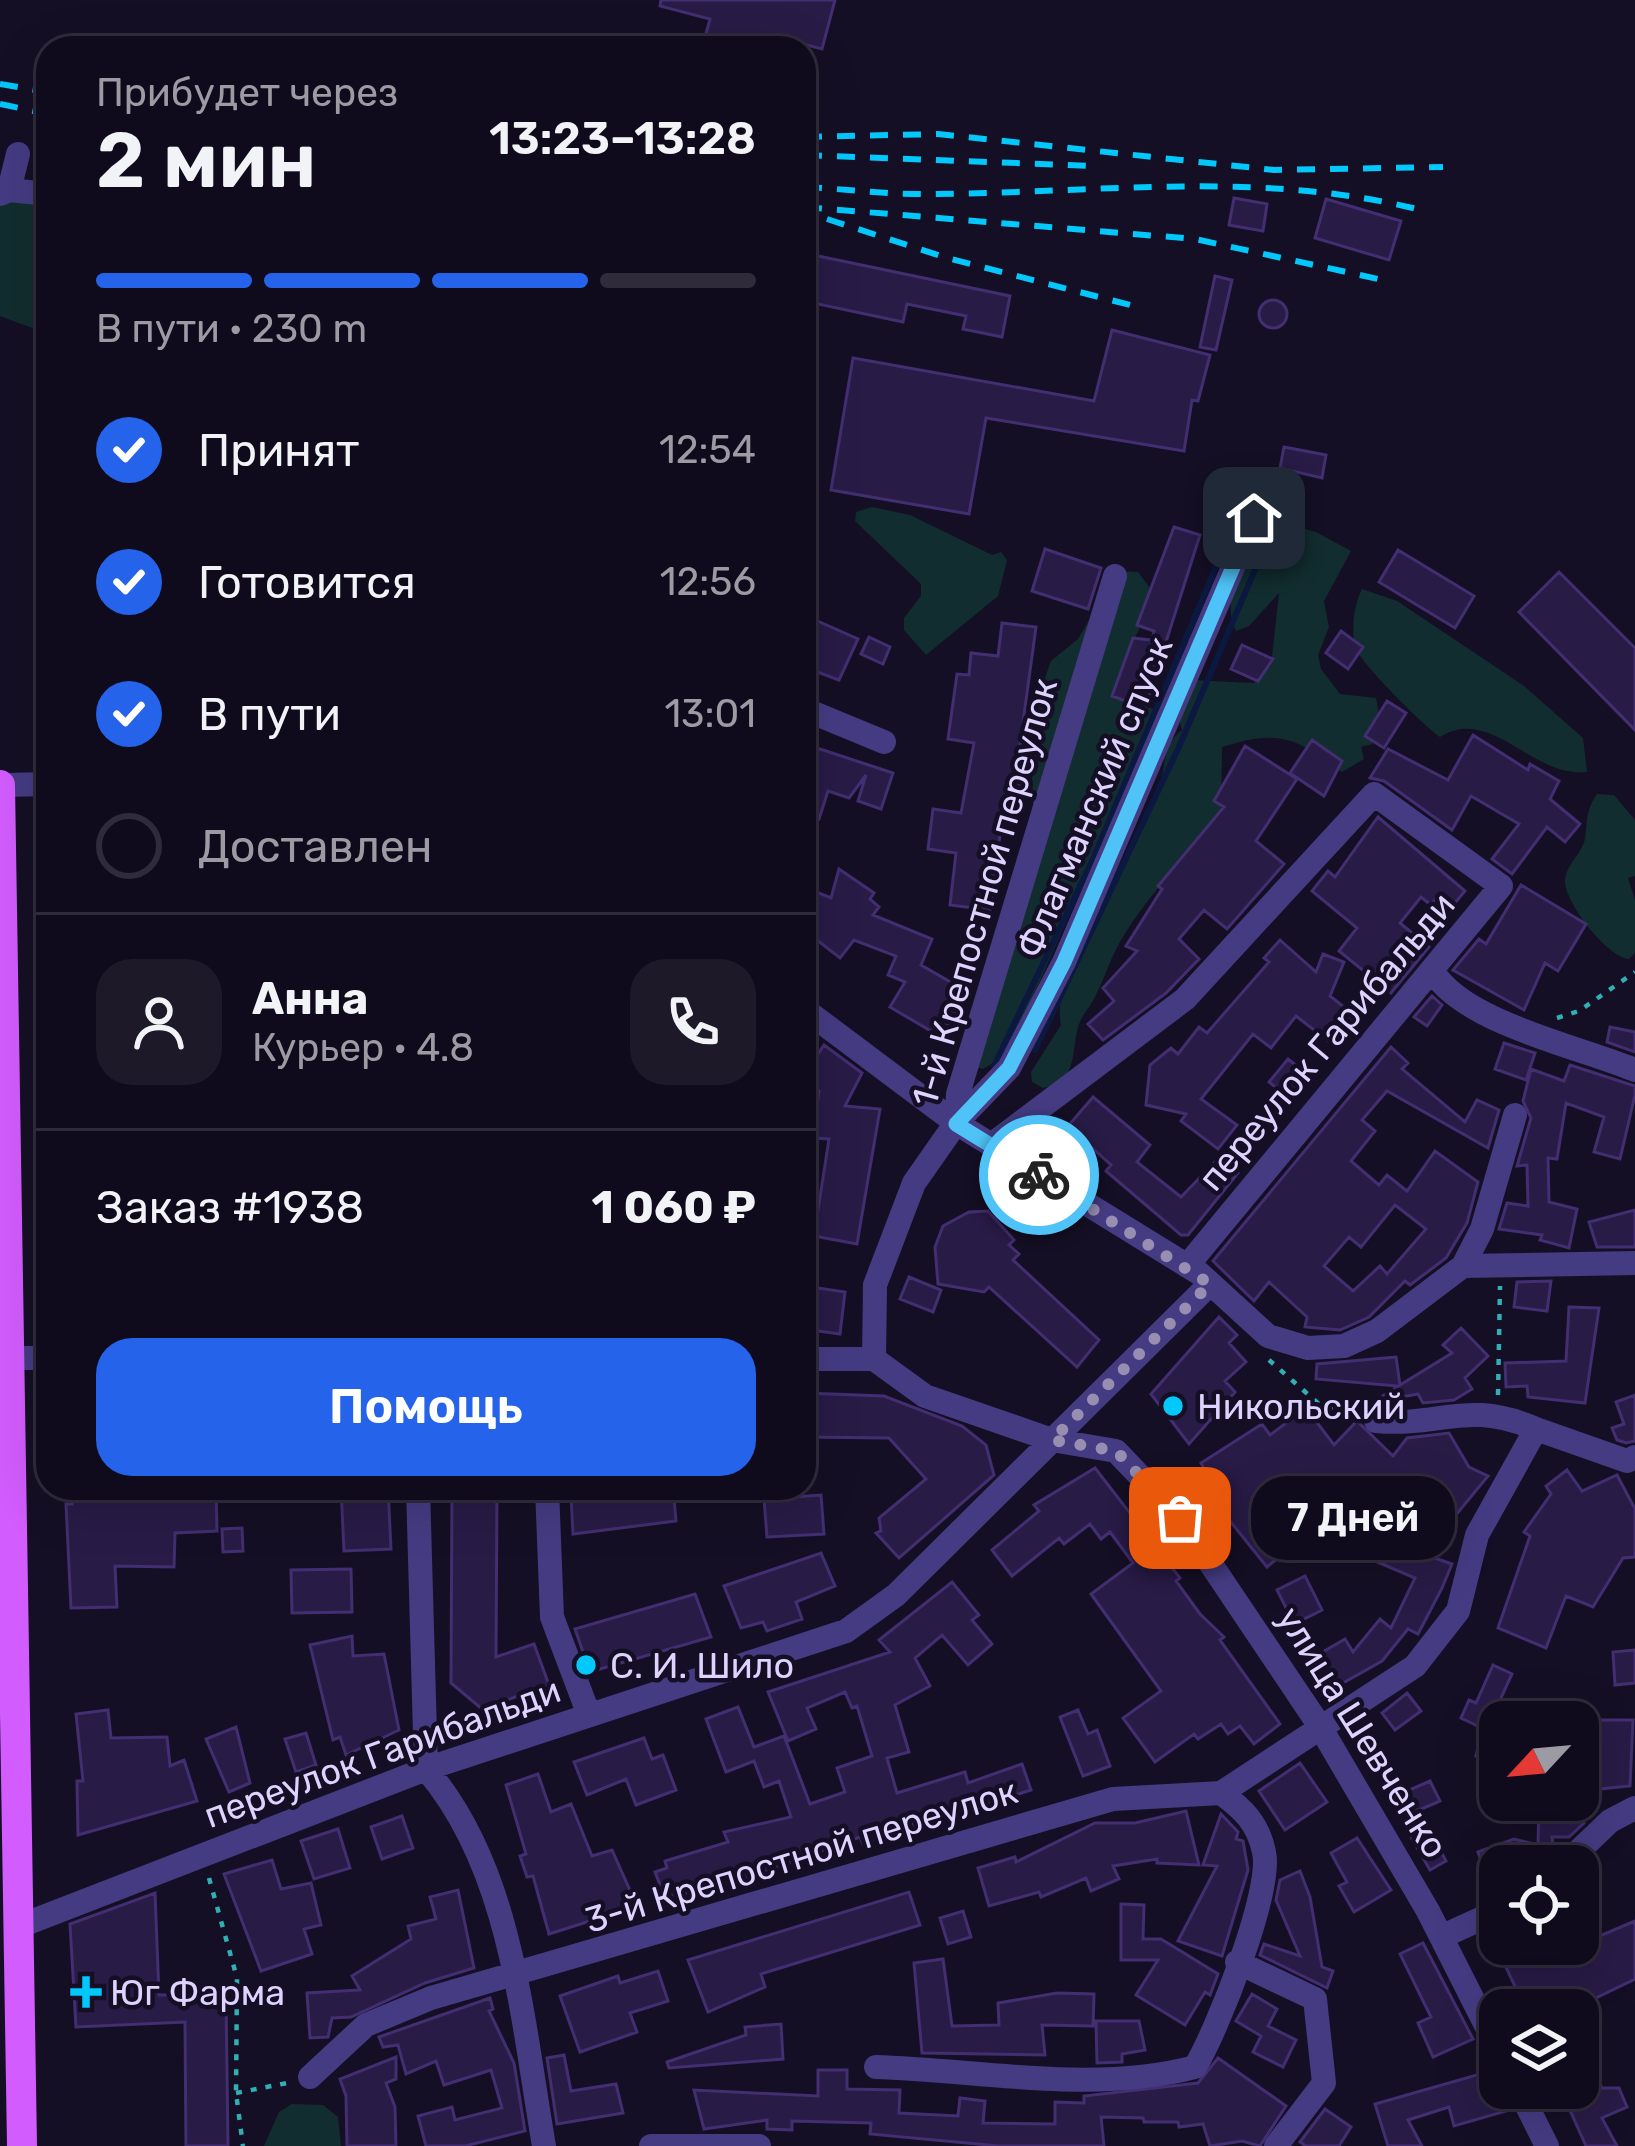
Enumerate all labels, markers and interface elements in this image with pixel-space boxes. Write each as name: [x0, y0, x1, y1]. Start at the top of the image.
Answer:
text: Прибудет через: [96, 70, 398, 116]
text: 13:23–13:28: [489, 112, 756, 165]
text: 2 мин: [96, 114, 317, 207]
text: В пути · 230 m: [96, 306, 367, 352]
icon: check: [96, 417, 162, 483]
text: Принят: [198, 424, 359, 477]
text: 12:54: [659, 427, 756, 473]
pin: [1203, 467, 1305, 569]
icon: home: [1221, 485, 1287, 551]
icon: check: [96, 549, 162, 615]
text: Готовится: [198, 556, 416, 609]
text: 12:56: [660, 559, 756, 605]
street label: Флагманский спуск: [1007, 630, 1182, 964]
street label: 1-й Крепостной переулок: [903, 673, 1066, 1111]
icon: check: [96, 681, 162, 747]
text: В пути: [198, 688, 341, 741]
text: 13:01: [664, 691, 756, 737]
text: Доставлен: [198, 820, 432, 873]
street label: переулок Гарибальди: [1189, 884, 1464, 1199]
button: person: [96, 959, 222, 1085]
button: phone: [630, 959, 756, 1085]
text: Анна: [252, 972, 368, 1025]
text: Курьер · 4.8: [252, 1025, 474, 1071]
courier: [979, 1115, 1099, 1235]
icon: bike: [1006, 1142, 1072, 1208]
text: Заказ #1938: [96, 1181, 364, 1234]
text: 1 060 ₽: [592, 1181, 756, 1234]
button: Помощь: [96, 1338, 756, 1476]
place label: Никольский: [1197, 1385, 1405, 1428]
marker: Никольский: [1160, 1393, 1186, 1419]
pin: [1129, 1467, 1231, 1569]
callout: 7 Дней: [1252, 1476, 1456, 1560]
icon: bag: [1147, 1485, 1213, 1551]
text: 7 Дней: [1287, 1495, 1419, 1541]
street label: улица Шевченко: [1268, 1599, 1457, 1866]
place label: С. И. Шило: [610, 1644, 794, 1687]
marker: С. И. Шило: [573, 1652, 599, 1678]
street label: переулок Гарибальди: [198, 1668, 566, 1837]
north arrow: [1479, 1701, 1599, 1821]
map controls: [1479, 1701, 1599, 2109]
street label: 3-й Крепостной переулок: [580, 1769, 1023, 1942]
button: locate: [1479, 1845, 1599, 1965]
place label: Юг Фарма: [110, 1971, 285, 2014]
marker: Юг Фарма: [73, 1979, 99, 2005]
button: layers: [1479, 1989, 1599, 2109]

